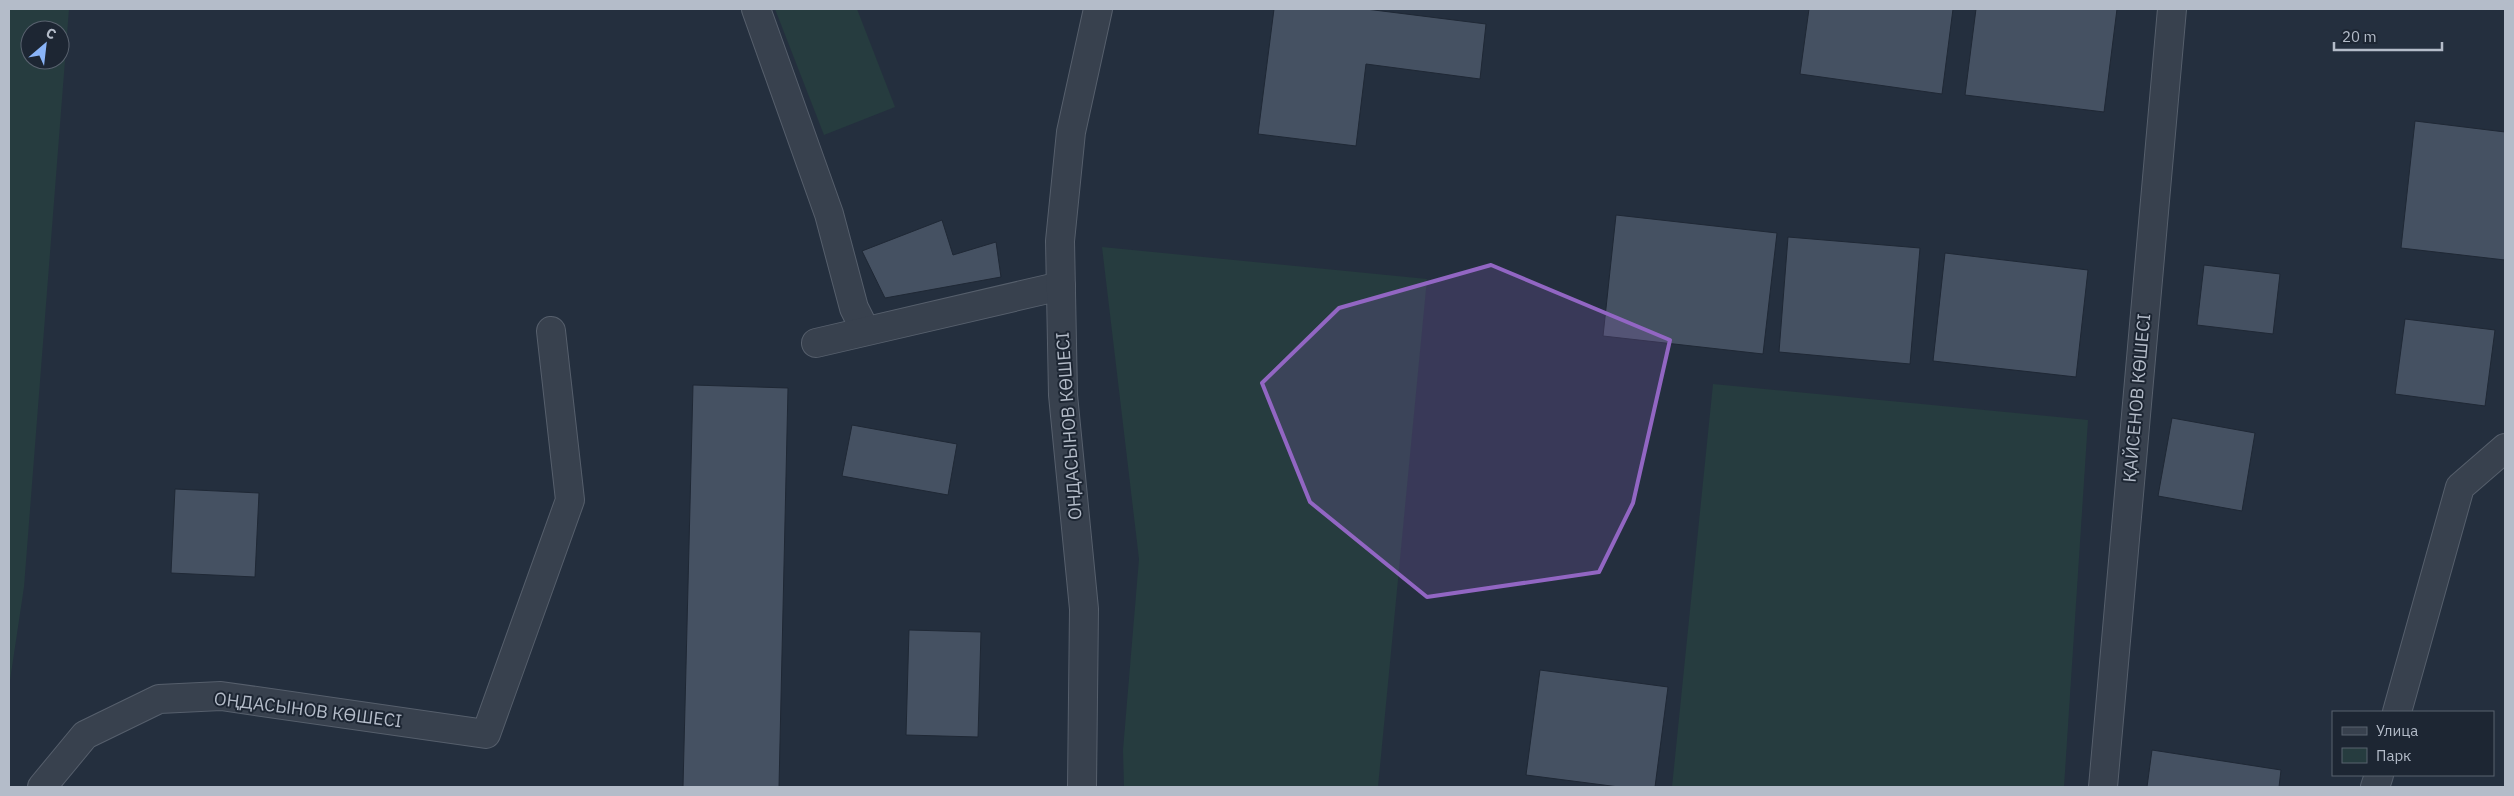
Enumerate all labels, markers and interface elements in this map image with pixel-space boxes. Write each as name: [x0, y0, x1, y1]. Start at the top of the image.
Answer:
north arrow: [20, 20, 70, 70]
scale bar: [2334, 20, 2442, 52]
text: С: [43, 23, 59, 44]
text: 20 m: [2342, 27, 2377, 46]
street label: ҚАЙСЕНОВ КӨШЕСІ: [2118, 312, 2155, 484]
street label: ОНДАСЫНОВ КӨШЕСІ: [1050, 331, 1087, 521]
street label: ОҢДАСЫНОВ КӨШЕСІ: [213, 687, 403, 732]
legend: [2332, 711, 2494, 776]
text: Улица: [2376, 721, 2418, 740]
text: Парк: [2376, 746, 2411, 765]

